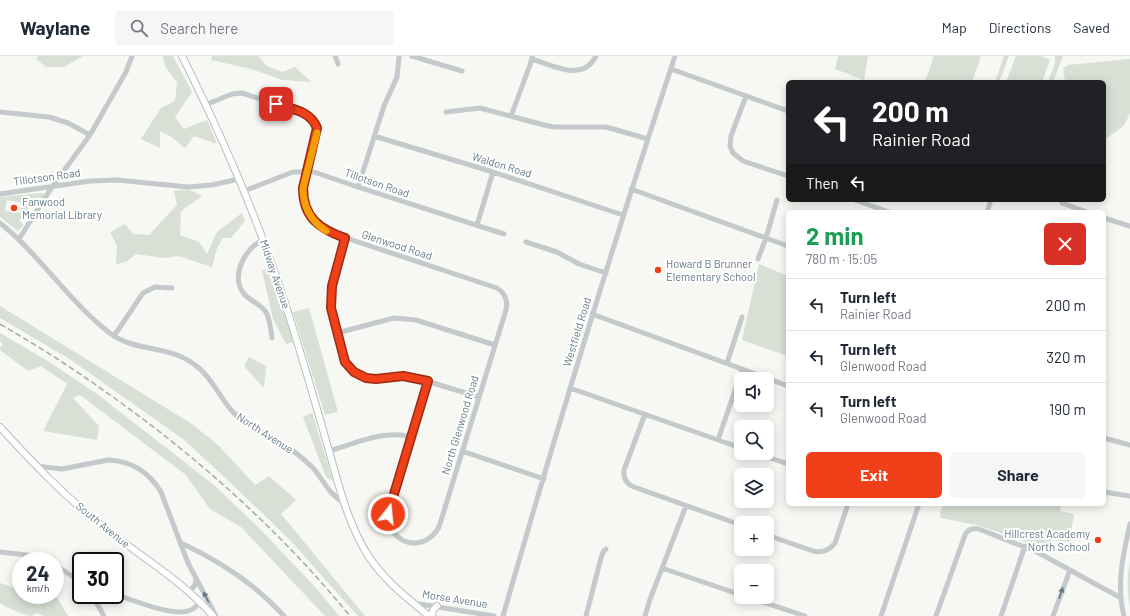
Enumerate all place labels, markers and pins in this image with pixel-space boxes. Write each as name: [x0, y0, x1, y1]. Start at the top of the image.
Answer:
pin: [259, 87, 293, 121]
place label: Fanwood Memorial Library: [22, 195, 102, 221]
marker: Fanwood Memorial Library: [9, 203, 19, 213]
place label: Howard B Brunner Elementary School: [666, 257, 756, 283]
marker: Howard B Brunner Elementary School: [653, 265, 663, 275]
place label: Hillcrest Academy North School: [1004, 527, 1090, 553]
marker: Hillcrest Academy North School: [1093, 535, 1103, 545]

